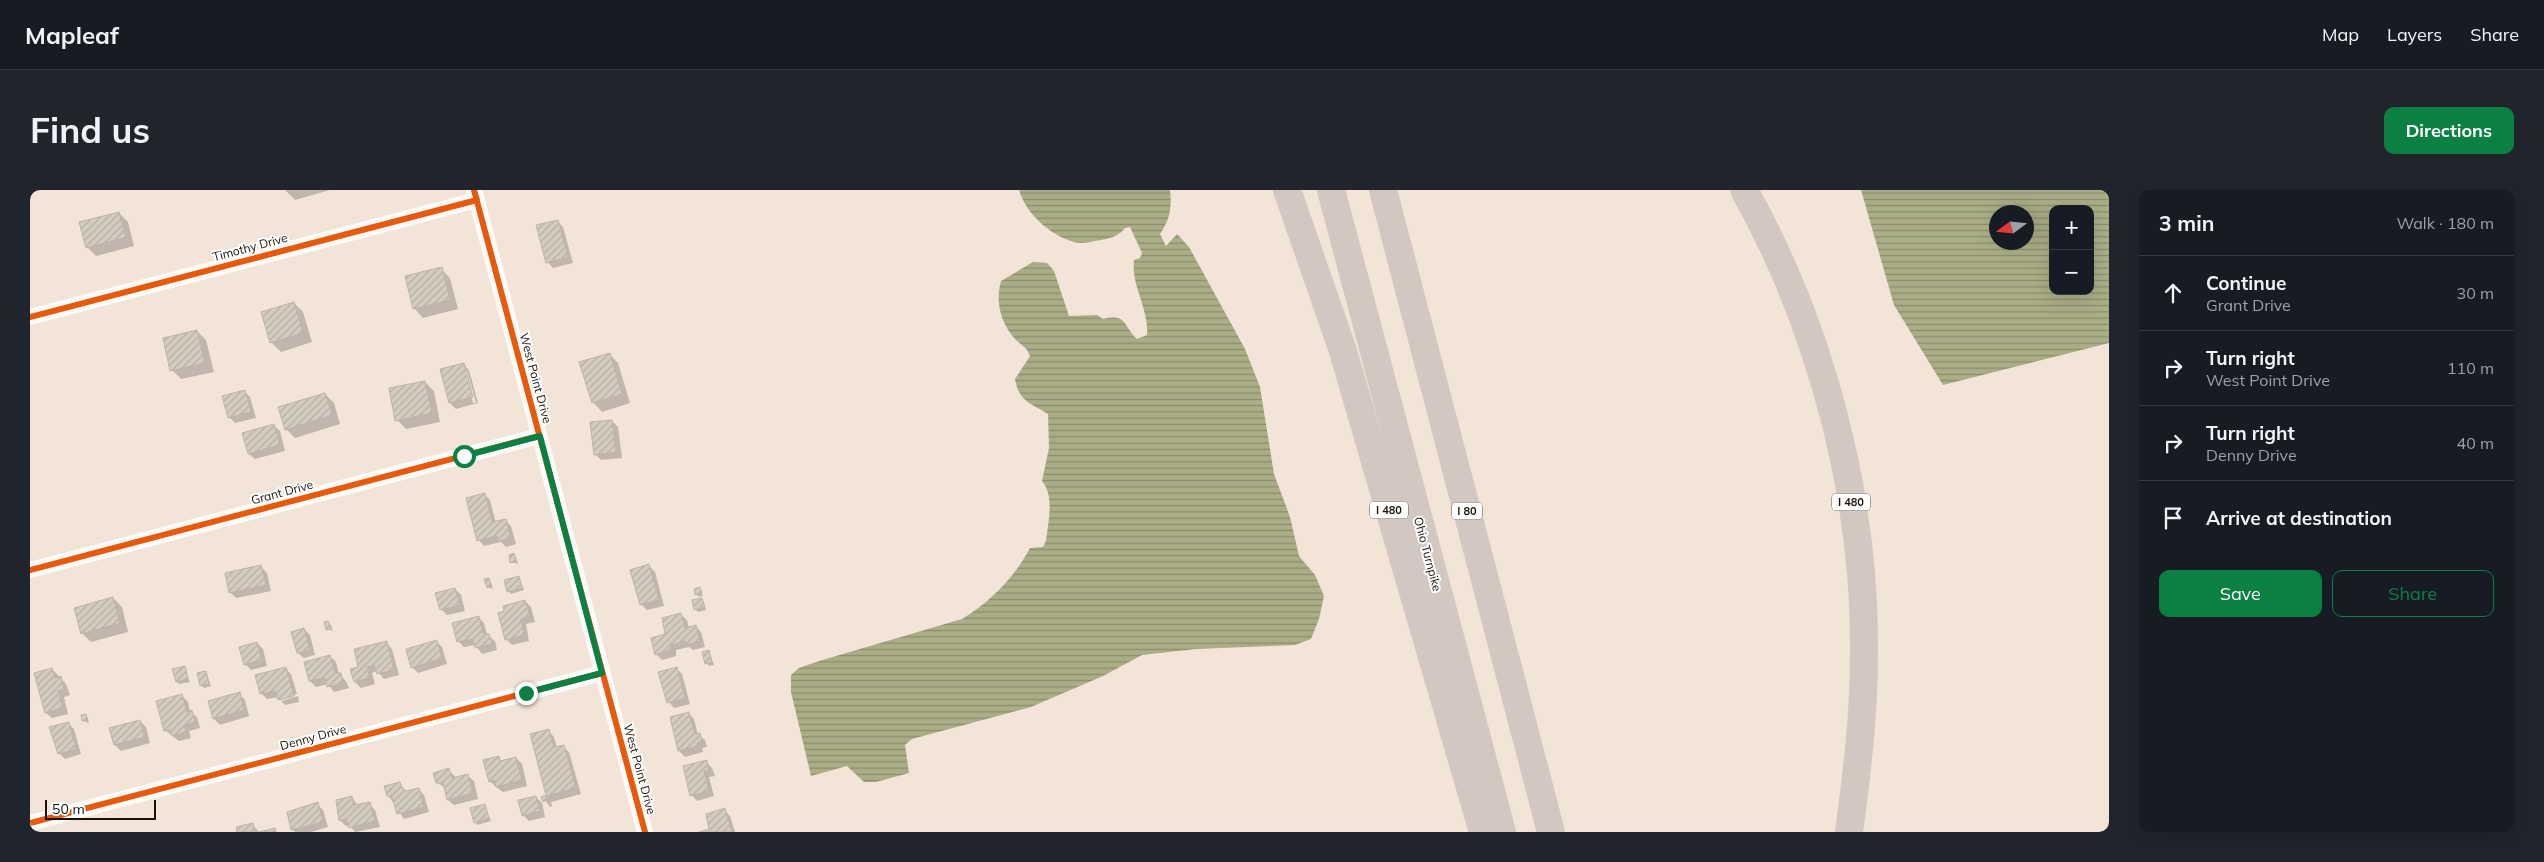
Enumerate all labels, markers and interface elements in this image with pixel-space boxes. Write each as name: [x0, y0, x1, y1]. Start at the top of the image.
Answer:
text: Mapleaf: [25, 20, 119, 50]
text: Map: [2322, 23, 2359, 46]
text: Layers: [2387, 23, 2442, 46]
text: Share: [2470, 23, 2519, 46]
button: Directions: [2384, 107, 2514, 154]
text: Find us: [30, 108, 150, 152]
north arrow: [1989, 205, 2034, 250]
map controls: [2049, 205, 2094, 295]
button: +: [2049, 205, 2094, 250]
text: 3 min: [2159, 210, 2214, 236]
text: Walk · 180 m: [2396, 213, 2494, 233]
street label: Timothy Drive: [211, 230, 289, 264]
button: −: [2049, 250, 2094, 295]
text: Continue: [2206, 271, 2286, 295]
icon: ahead: [2159, 279, 2187, 307]
text: 30 m: [2457, 283, 2494, 303]
text: Grant Drive: [2206, 295, 2291, 315]
street label: West Point Drive: [517, 331, 555, 425]
text: Turn right: [2206, 346, 2295, 370]
icon: right: [2159, 354, 2187, 382]
text: 110 m: [2447, 358, 2494, 378]
text: West Point Drive: [2206, 370, 2330, 390]
text: Turn right: [2206, 421, 2295, 445]
icon: right: [2159, 429, 2187, 457]
text: 40 m: [2457, 433, 2494, 453]
route start: [453, 445, 476, 468]
text: Denny Drive: [2206, 445, 2297, 465]
street label: Grant Drive: [249, 477, 315, 507]
road number: I 480: [1832, 494, 1870, 510]
road number: I 480: [1370, 502, 1408, 518]
road number: I 80: [1452, 502, 1482, 520]
icon: arrive: [2159, 504, 2187, 532]
text: Arrive at destination: [2206, 506, 2392, 530]
street label: Ohio Turnpike: [1411, 515, 1445, 593]
button: Save: [2159, 570, 2322, 617]
button: Share: [2332, 570, 2494, 617]
route end: [515, 682, 538, 705]
street label: Denny Drive: [278, 721, 348, 753]
street label: West Point Drive: [621, 722, 659, 816]
scale bar: [45, 797, 156, 820]
text: 50 m: [52, 800, 85, 818]

